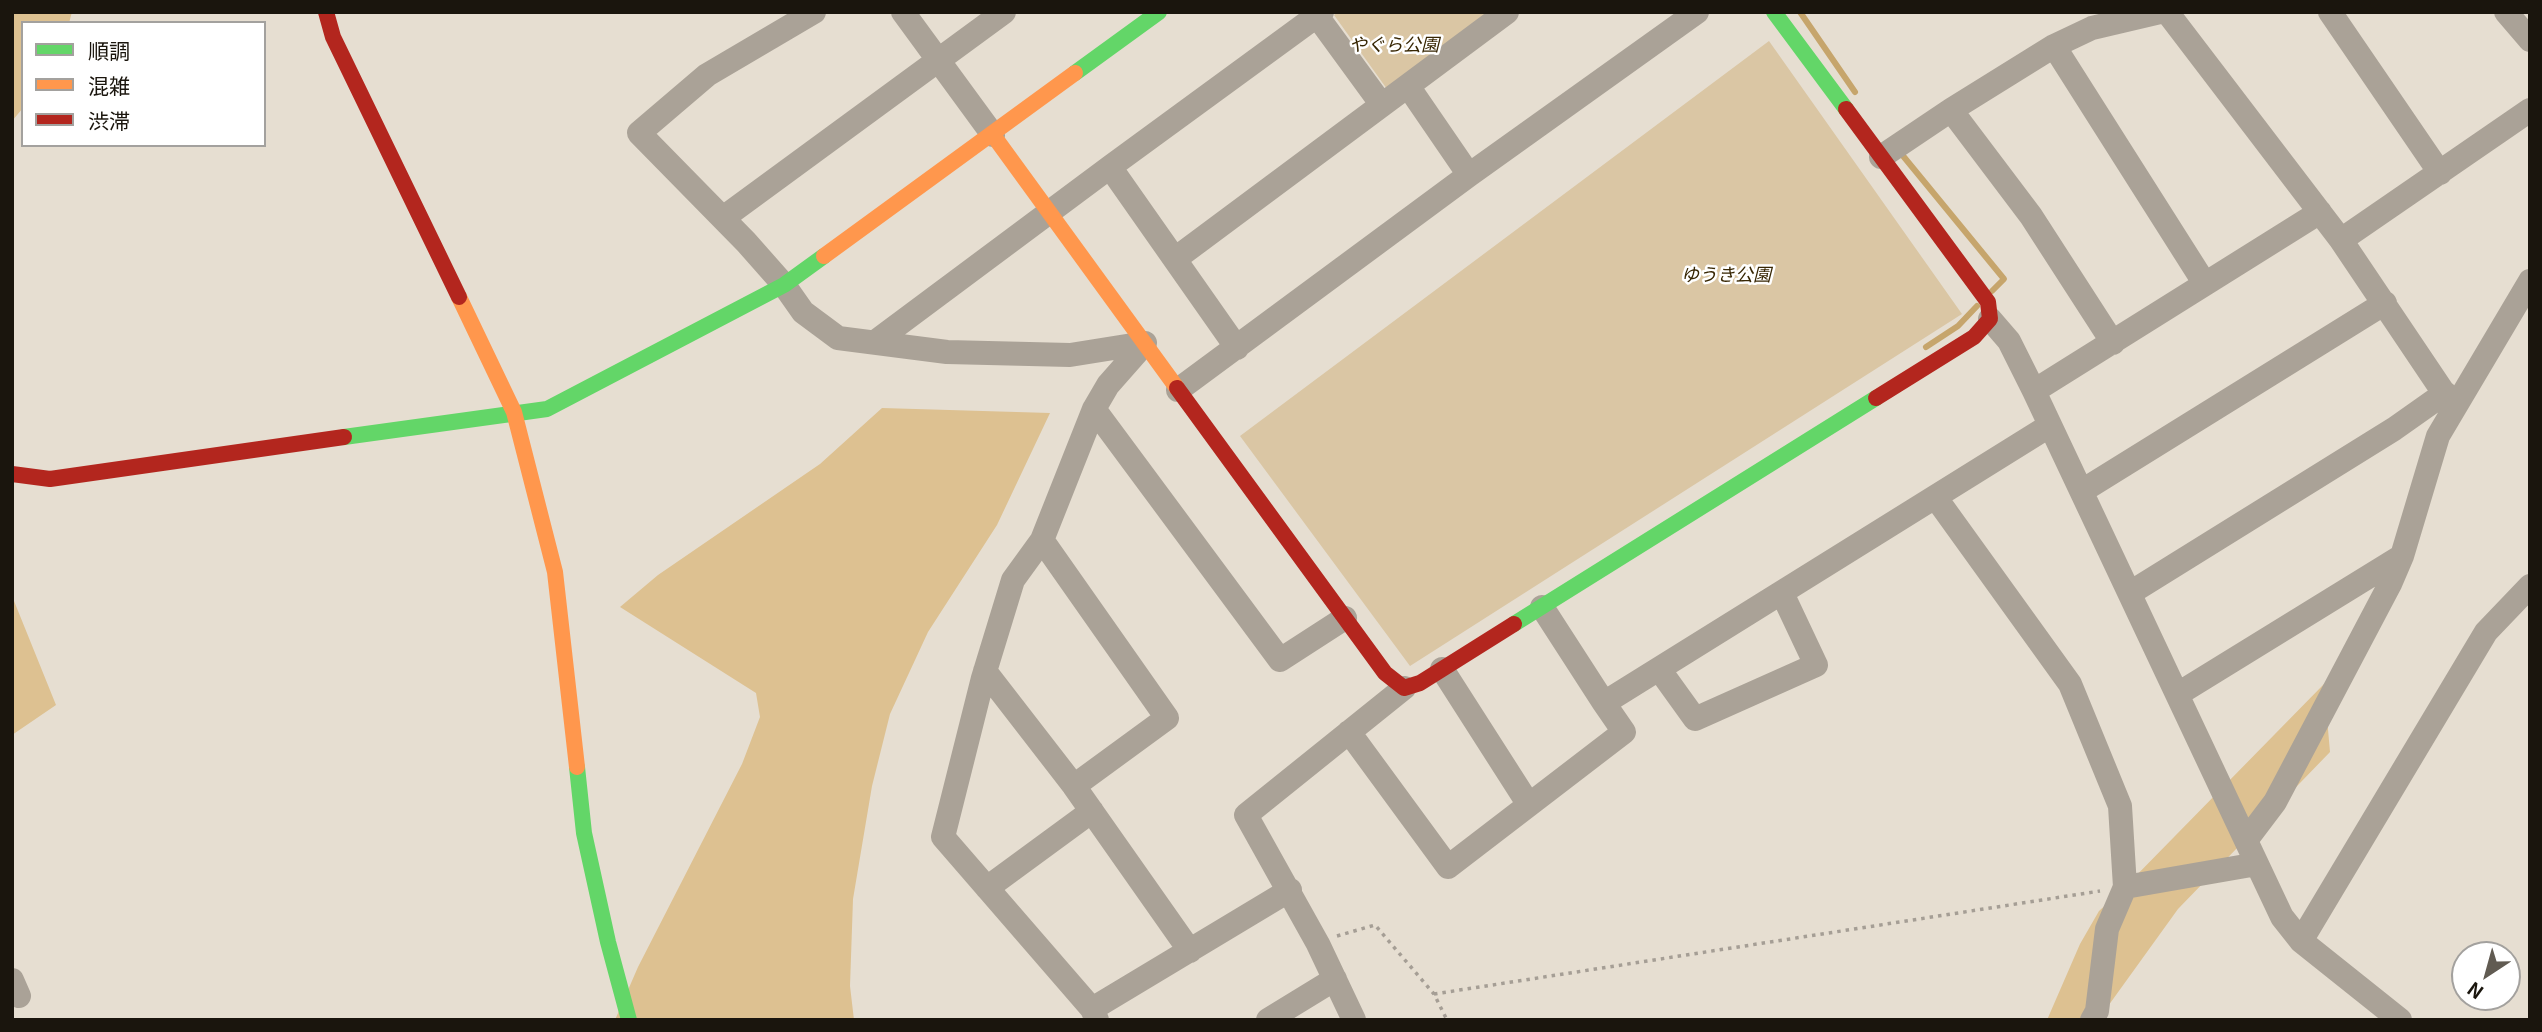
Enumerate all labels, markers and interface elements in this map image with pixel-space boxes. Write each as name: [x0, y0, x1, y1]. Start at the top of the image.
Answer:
legend: [21, 21, 266, 147]
park label: やぐら公園: [1349, 33, 1439, 55]
text: 順調: [88, 35, 130, 65]
text: 混雑: [88, 70, 130, 100]
text: 渋滞: [88, 105, 130, 135]
park label: ゆうき公園: [1681, 263, 1771, 285]
north arrow: [2451, 941, 2521, 1011]
text: N: [2461, 977, 2488, 1007]

